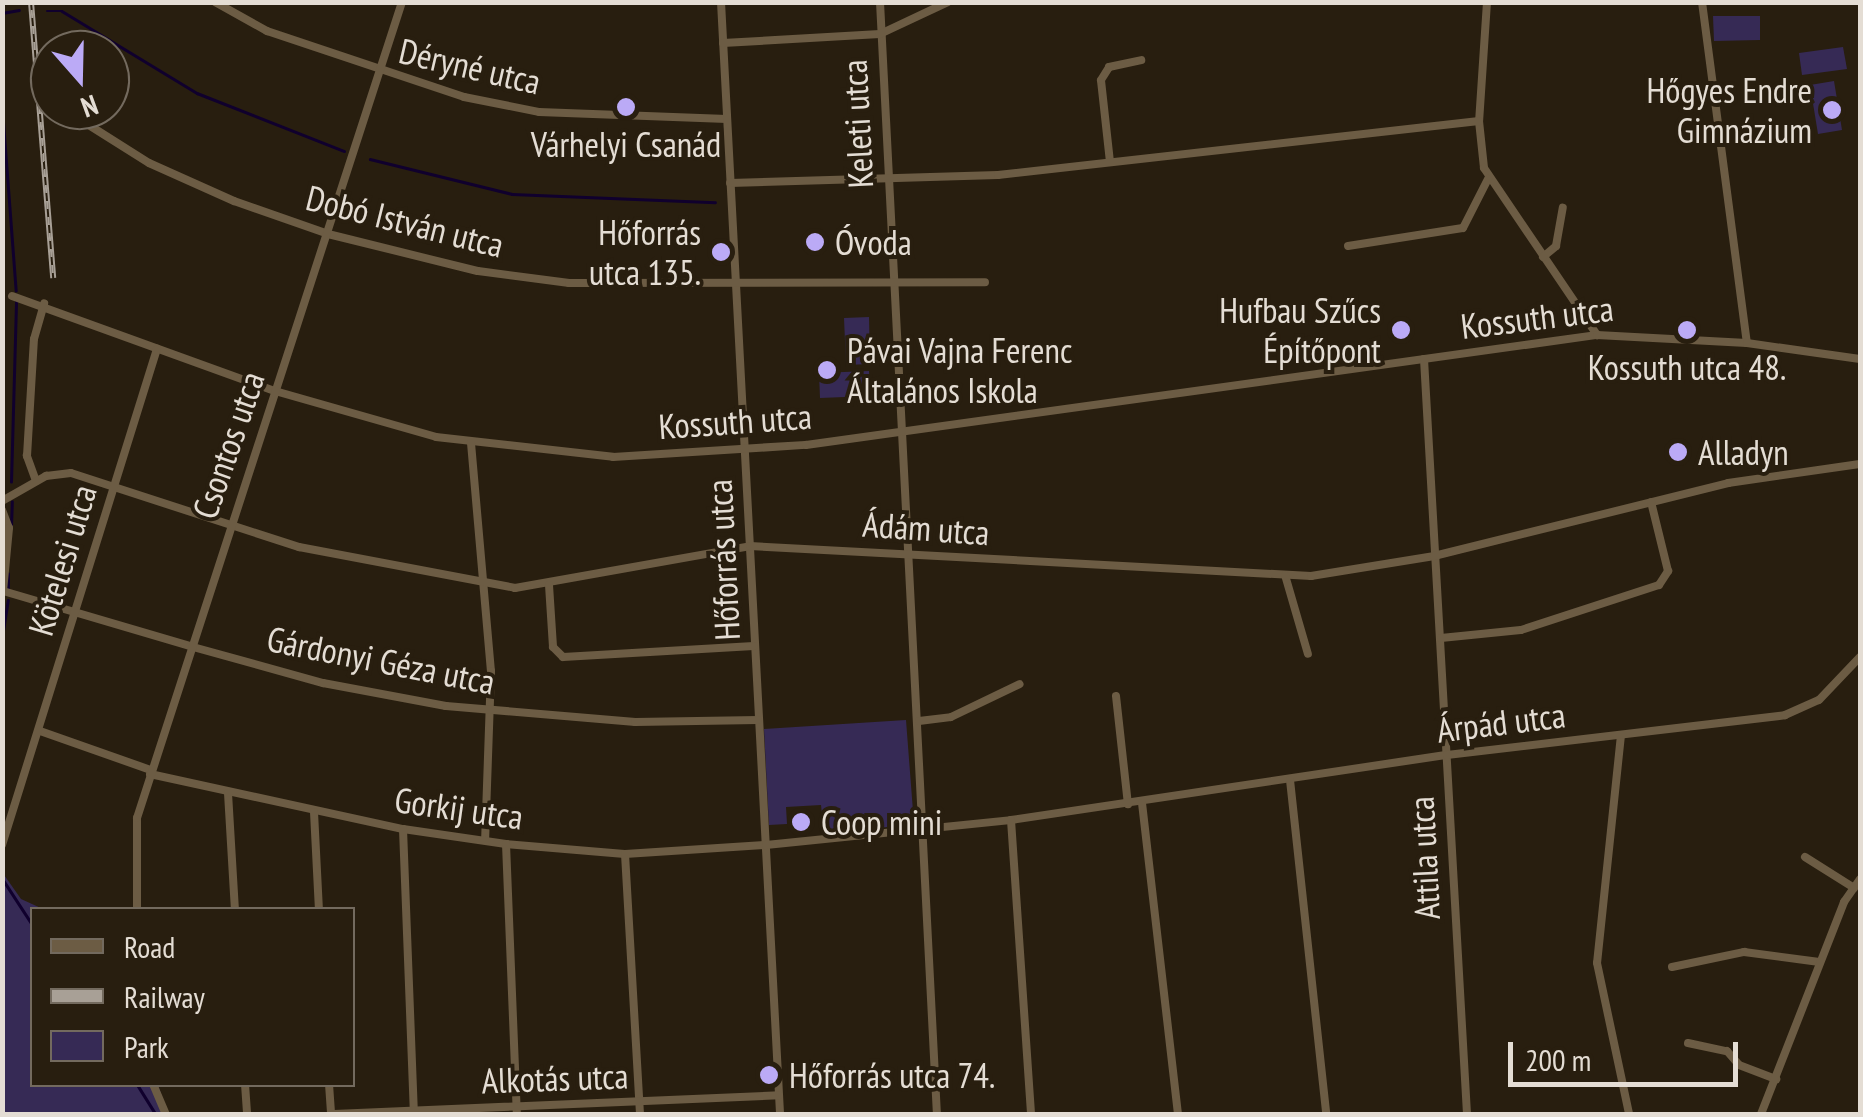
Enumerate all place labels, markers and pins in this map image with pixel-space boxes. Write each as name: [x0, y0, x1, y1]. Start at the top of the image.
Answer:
place label: Hőgyes Endre Gimnázium: [1647, 69, 1812, 151]
marker: Várhelyi Csanád: [615, 96, 637, 118]
marker: Hőgyes Endre Gimnázium: [1821, 99, 1843, 121]
place label: Várhelyi Csanád: [531, 123, 721, 165]
place label: Hőforrás utca 135.: [589, 211, 701, 293]
place label: Óvoda: [835, 221, 912, 263]
marker: Óvoda: [804, 231, 826, 253]
marker: Hőforrás utca 135.: [710, 241, 732, 263]
place label: Hufbau Szűcs Építőpont: [1219, 289, 1381, 371]
marker: Hufbau Szűcs Építőpont: [1390, 319, 1412, 341]
marker: Kossuth utca 48.: [1676, 319, 1698, 341]
place label: Pávai Vajna Ferenc Általános Iskola: [847, 329, 1073, 411]
place label: Kossuth utca 48.: [1588, 346, 1786, 388]
marker: Pávai Vajna Ferenc Általános Iskola: [816, 359, 838, 381]
place label: Alladyn: [1698, 431, 1789, 473]
marker: Alladyn: [1667, 441, 1689, 463]
place label: Coop mini: [821, 801, 942, 843]
marker: Coop mini: [790, 811, 812, 833]
place label: Hőforrás utca 74.: [789, 1054, 995, 1096]
marker: Hőforrás utca 74.: [758, 1064, 780, 1086]

